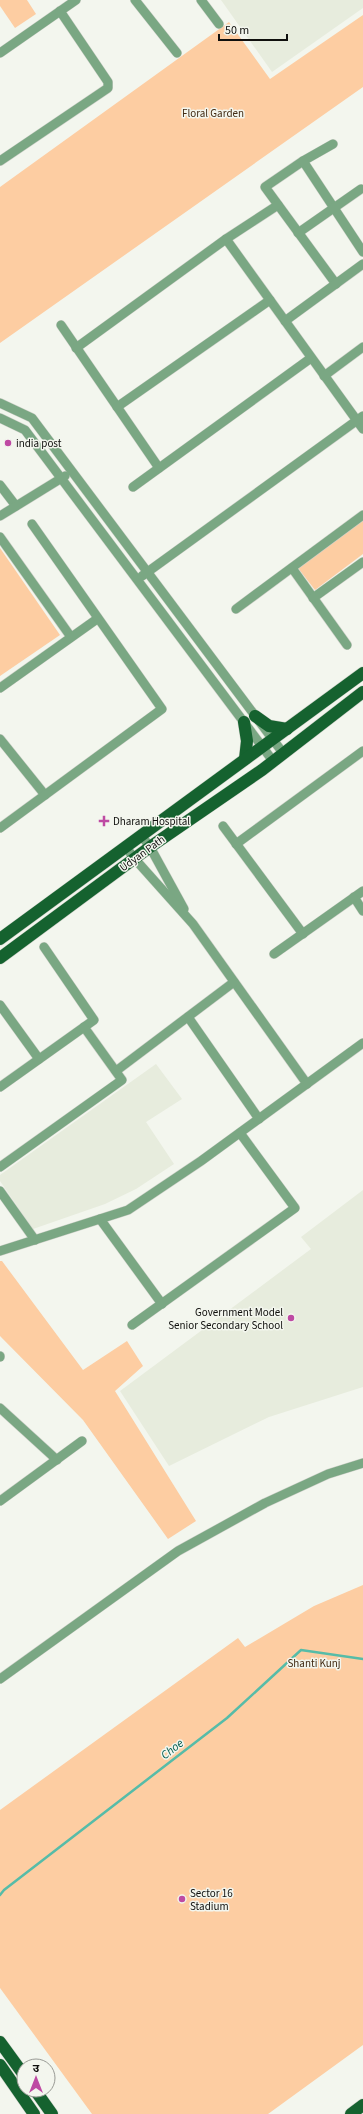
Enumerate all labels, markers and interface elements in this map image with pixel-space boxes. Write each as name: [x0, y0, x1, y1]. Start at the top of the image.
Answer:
scale bar: [219, 16, 287, 42]
text: 50 m: [225, 22, 249, 39]
park label: Floral Garden: [182, 106, 244, 121]
place label: india post: [16, 436, 62, 451]
marker: india post: [3, 438, 13, 448]
place label: Dharam Hospital: [113, 814, 190, 829]
marker: Dharam Hospital: [98, 815, 110, 827]
street label: Udyan Path: [117, 832, 168, 875]
place label: Government Model Senior Secondary School: [168, 1305, 283, 1333]
marker: Government Model Senior Secondary School: [286, 1313, 296, 1323]
park label: Shanti Kunj: [288, 1656, 340, 1671]
water label: Choe: [157, 1735, 187, 1764]
place label: Sector 16 Stadium: [190, 1886, 233, 1914]
marker: Sector 16 Stadium: [177, 1894, 187, 1904]
north arrow: [16, 2058, 56, 2098]
text: उ: [33, 2061, 40, 2076]

